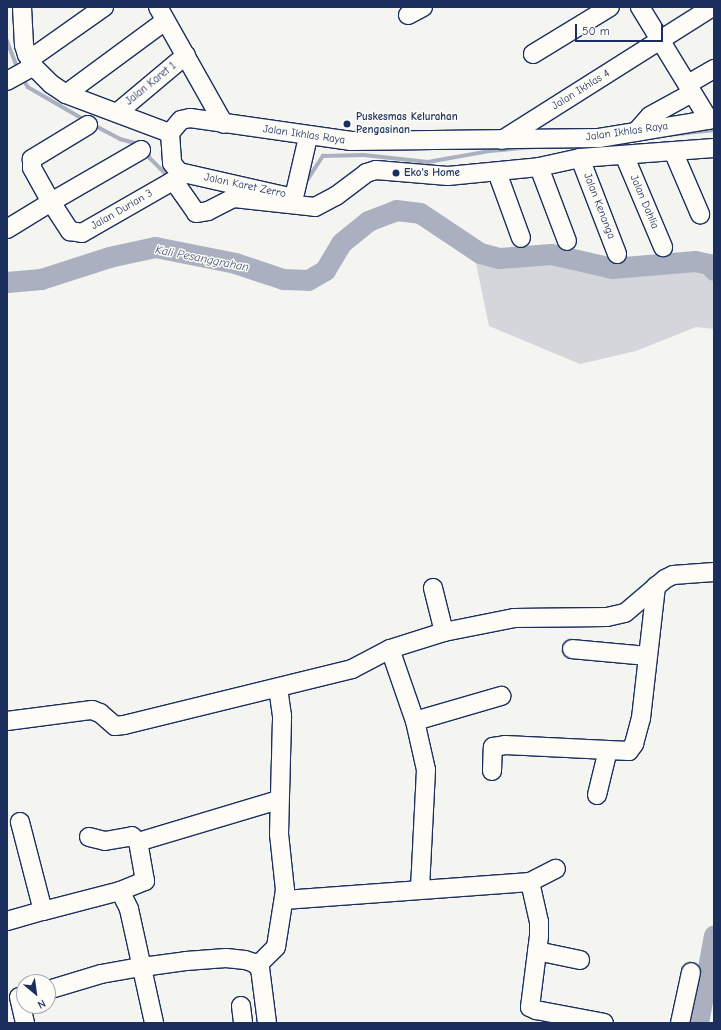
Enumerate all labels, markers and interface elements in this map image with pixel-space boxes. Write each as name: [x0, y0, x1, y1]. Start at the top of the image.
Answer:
scale bar: [577, 16, 665, 42]
text: 50 m: [582, 24, 610, 38]
street label: Jalan Karet 1: [123, 60, 179, 108]
street label: Jalan Ikhlas 4: [550, 67, 612, 113]
place label: Puskesmas Kelurahan Pengasinan: [356, 111, 458, 137]
marker: Puskesmas Kelurahan Pengasinan: [341, 118, 353, 130]
street label: Jalan Ikhlas Raya: [585, 120, 669, 144]
street label: Jalan Ikhlas Raya: [262, 123, 346, 147]
place label: Eko's Home: [404, 166, 460, 180]
marker: Eko's Home: [391, 168, 401, 178]
street label: Jalan Karet Zerro: [203, 171, 287, 201]
street label: Jalan Kenanga: [580, 171, 618, 241]
street label: Jalan Dahlia: [627, 173, 661, 231]
street label: Jalan Durian 3: [89, 187, 155, 233]
water label: Kali Pesanggrahan: [154, 243, 250, 275]
north arrow: [16, 974, 56, 1014]
text: N: [35, 997, 48, 1011]

